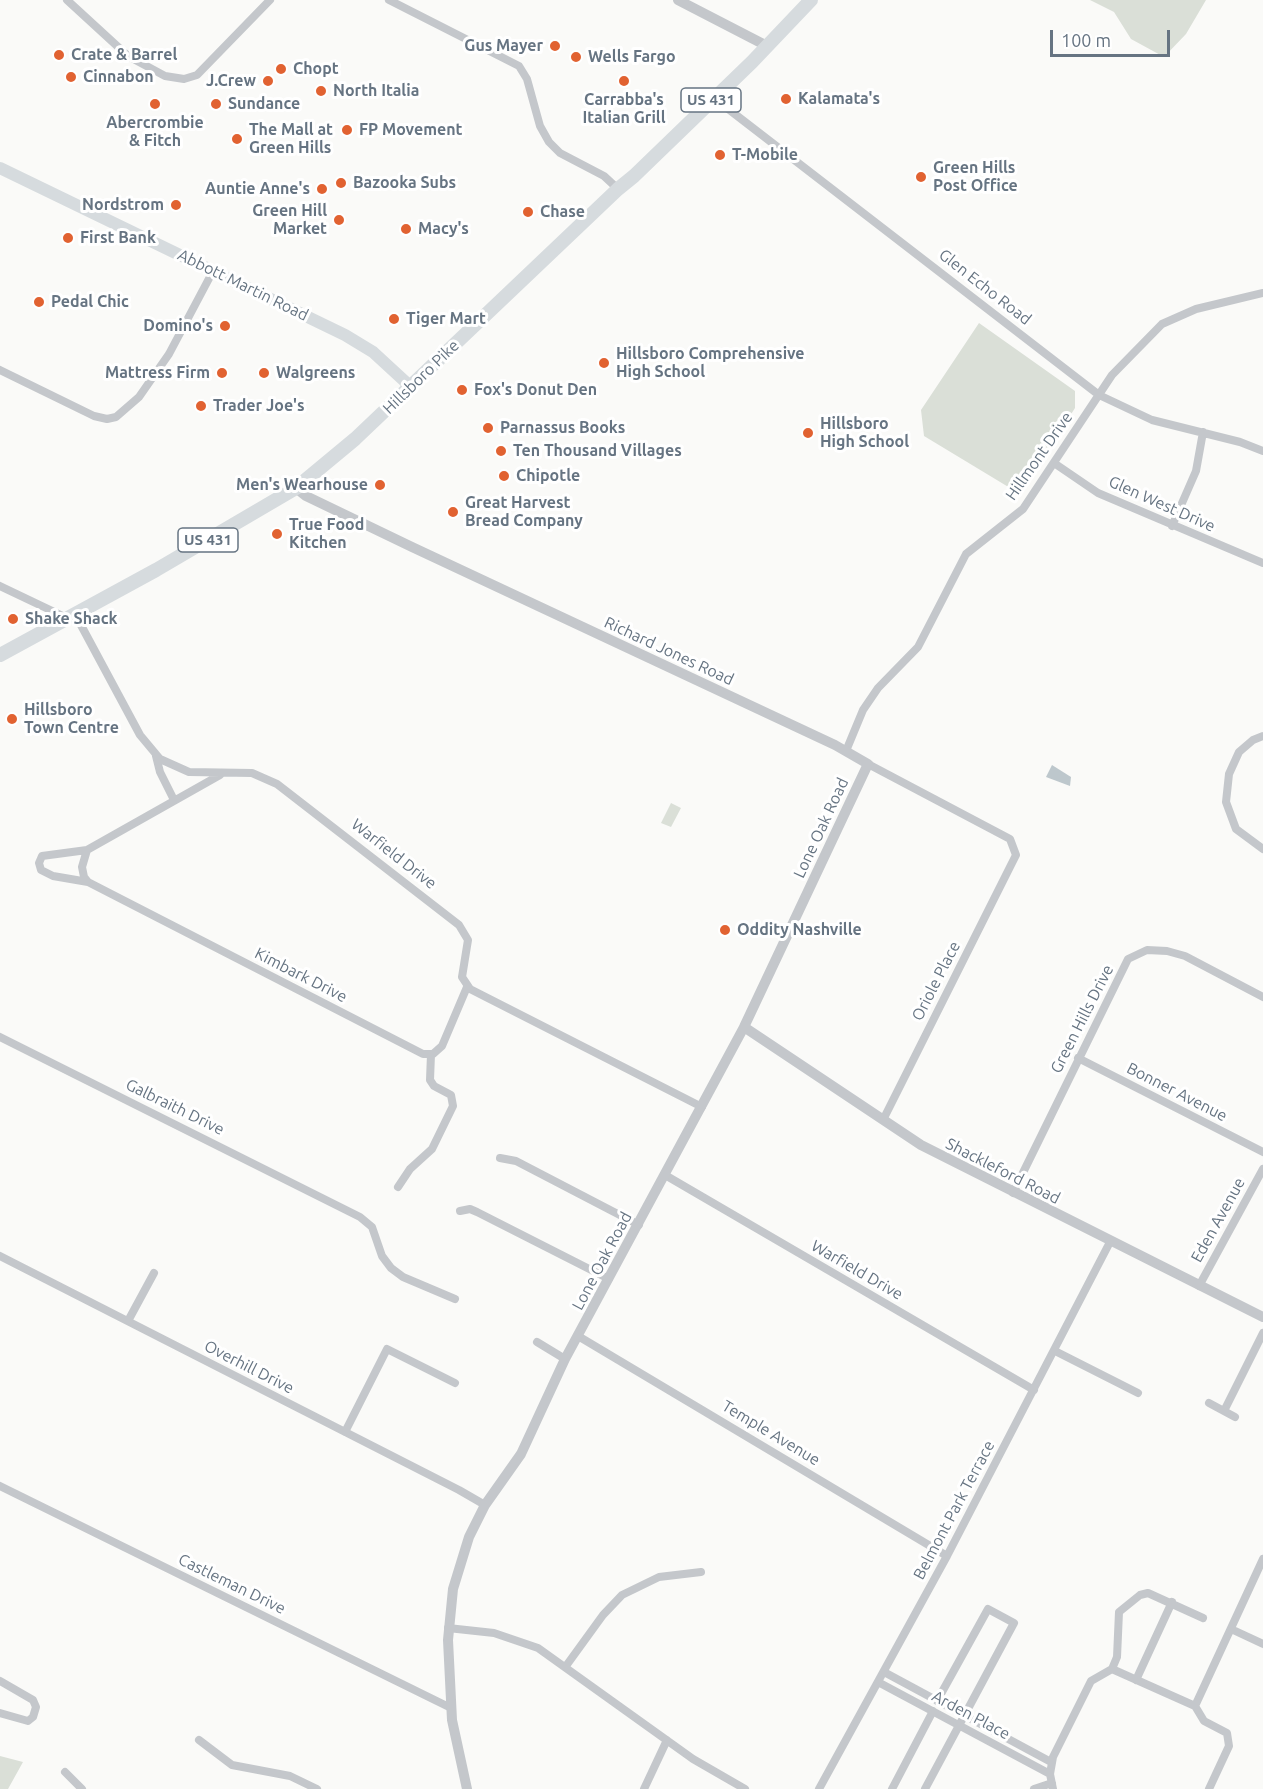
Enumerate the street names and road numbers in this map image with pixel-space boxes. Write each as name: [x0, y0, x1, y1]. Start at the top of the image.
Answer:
road number: US 431: [681, 88, 741, 112]
street label: Abbott Martin Road: [175, 245, 311, 325]
street label: Glen Echo Road: [935, 245, 1035, 329]
street label: Hillsboro Pike: [379, 336, 463, 418]
street label: Hillmont Drive: [1001, 408, 1077, 504]
street label: Glen West Drive: [1106, 472, 1218, 536]
road number: US 431: [178, 528, 238, 552]
street label: Richard Jones Road: [601, 613, 737, 689]
street label: Lone Oak Road: [789, 775, 853, 881]
street label: Warfield Drive: [348, 815, 440, 893]
street label: Oriole Place: [908, 938, 964, 1024]
street label: Kimbark Drive: [252, 944, 350, 1006]
street label: Green Hills Drive: [1046, 962, 1118, 1076]
street label: Bonner Avenue: [1124, 1058, 1230, 1126]
street label: Galbraith Drive: [123, 1075, 227, 1139]
street label: Shackleford Road: [943, 1134, 1063, 1208]
street label: Eden Avenue: [1187, 1174, 1249, 1266]
street label: Lone Oak Road: [568, 1209, 636, 1313]
street label: Warfield Drive: [808, 1236, 906, 1304]
street label: Overhill Drive: [201, 1336, 297, 1398]
street label: Temple Avenue: [719, 1396, 823, 1470]
street label: Belmont Park Terrace: [909, 1437, 999, 1583]
street label: Castleman Drive: [175, 1550, 289, 1618]
street label: Arden Place: [929, 1686, 1013, 1744]

